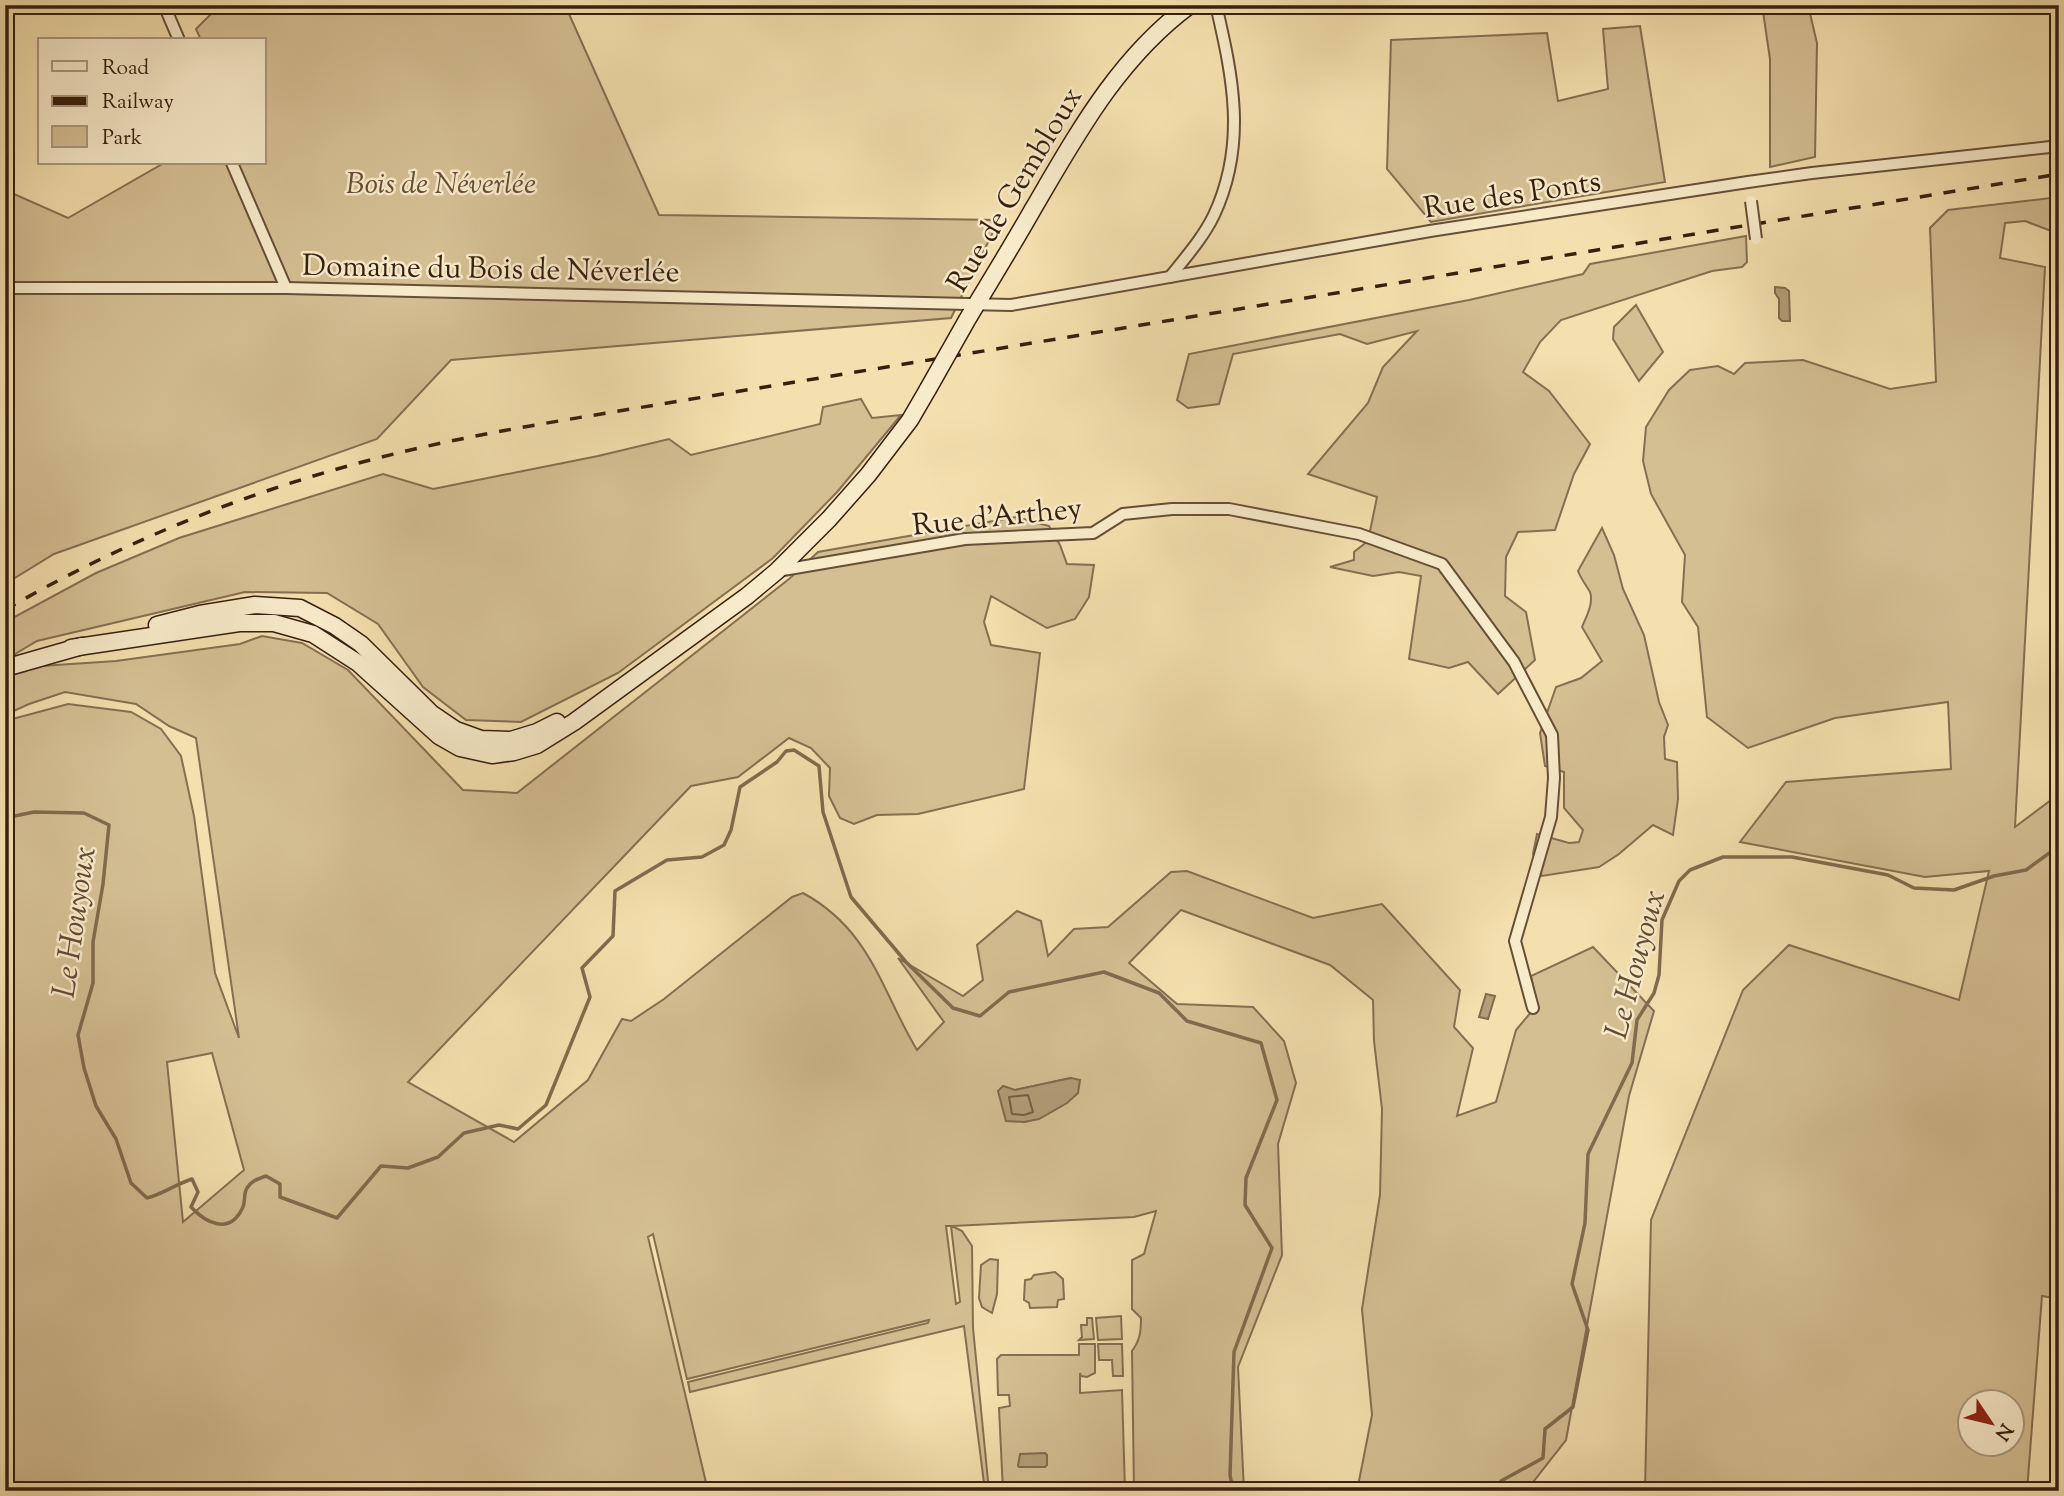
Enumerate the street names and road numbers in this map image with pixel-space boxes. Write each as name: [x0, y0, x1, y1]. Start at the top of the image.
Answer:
street label: Rue de Gembloux: [938, 79, 1095, 301]
street label: Rue des Ponts: [1421, 161, 1604, 232]
street label: Domaine du Bois de Néverlée: [302, 246, 680, 295]
street label: Rue d'Arthey: [910, 488, 1084, 549]

